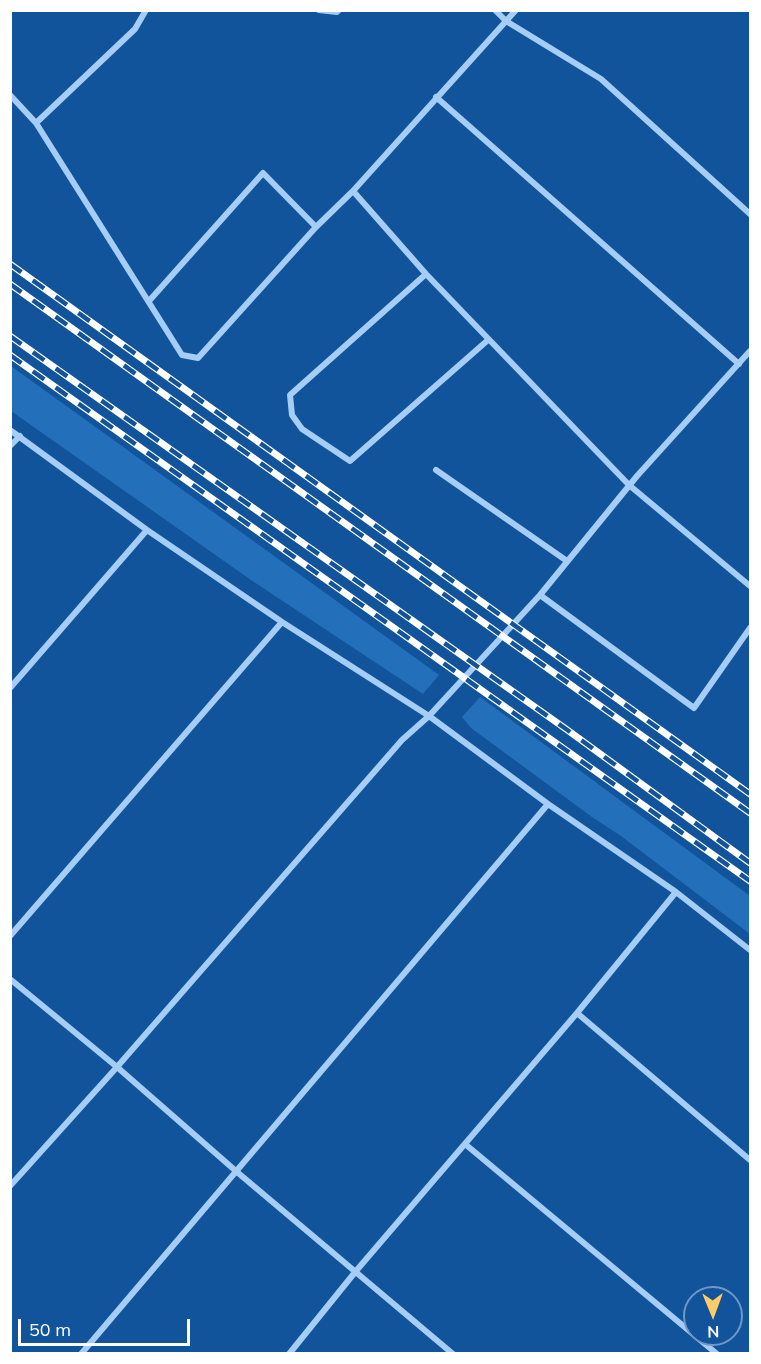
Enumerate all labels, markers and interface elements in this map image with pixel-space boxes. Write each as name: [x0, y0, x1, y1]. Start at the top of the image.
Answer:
north arrow: [683, 1286, 743, 1346]
scale bar: [21, 1307, 194, 1345]
text: 50 m: [29, 1318, 71, 1341]
text: N: [707, 1322, 719, 1342]

